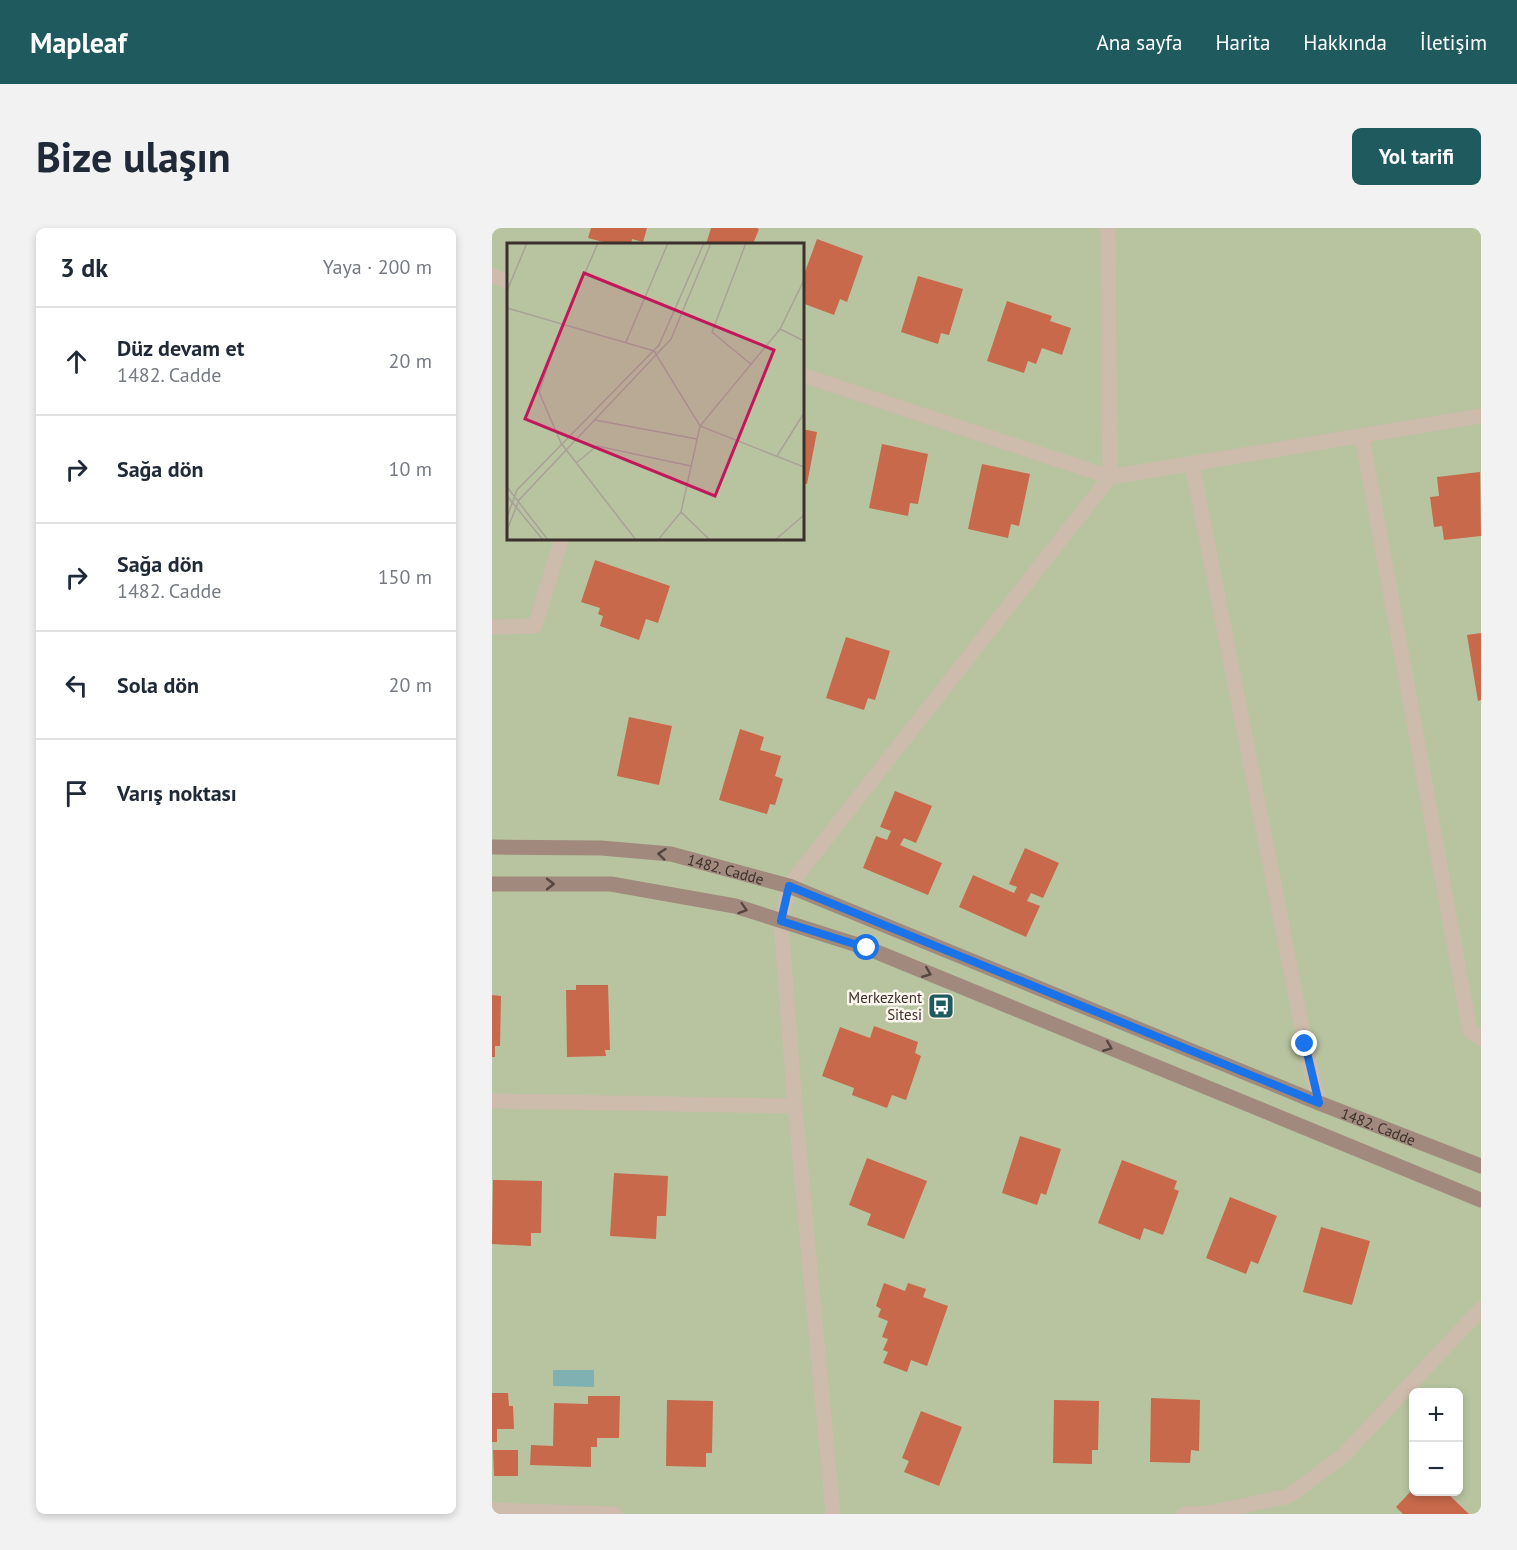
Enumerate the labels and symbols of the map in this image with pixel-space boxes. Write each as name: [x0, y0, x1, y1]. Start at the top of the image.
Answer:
inset map: [507, 243, 804, 540]
one-way arrow: [658, 848, 667, 861]
street label: 1482. Cadde: [685, 849, 766, 888]
one-way arrow: [546, 878, 555, 890]
one-way arrow: [737, 902, 748, 914]
route start: [853, 934, 879, 960]
one-way arrow: [921, 966, 932, 978]
place label: Merkezkent Sitesi: [848, 988, 922, 1024]
bus stop icon: Merkezkent Sitesi: [926, 991, 956, 1021]
route end: [1291, 1030, 1317, 1056]
one-way arrow: [1101, 1040, 1112, 1052]
street label: 1482. Cadde: [1338, 1103, 1418, 1149]

